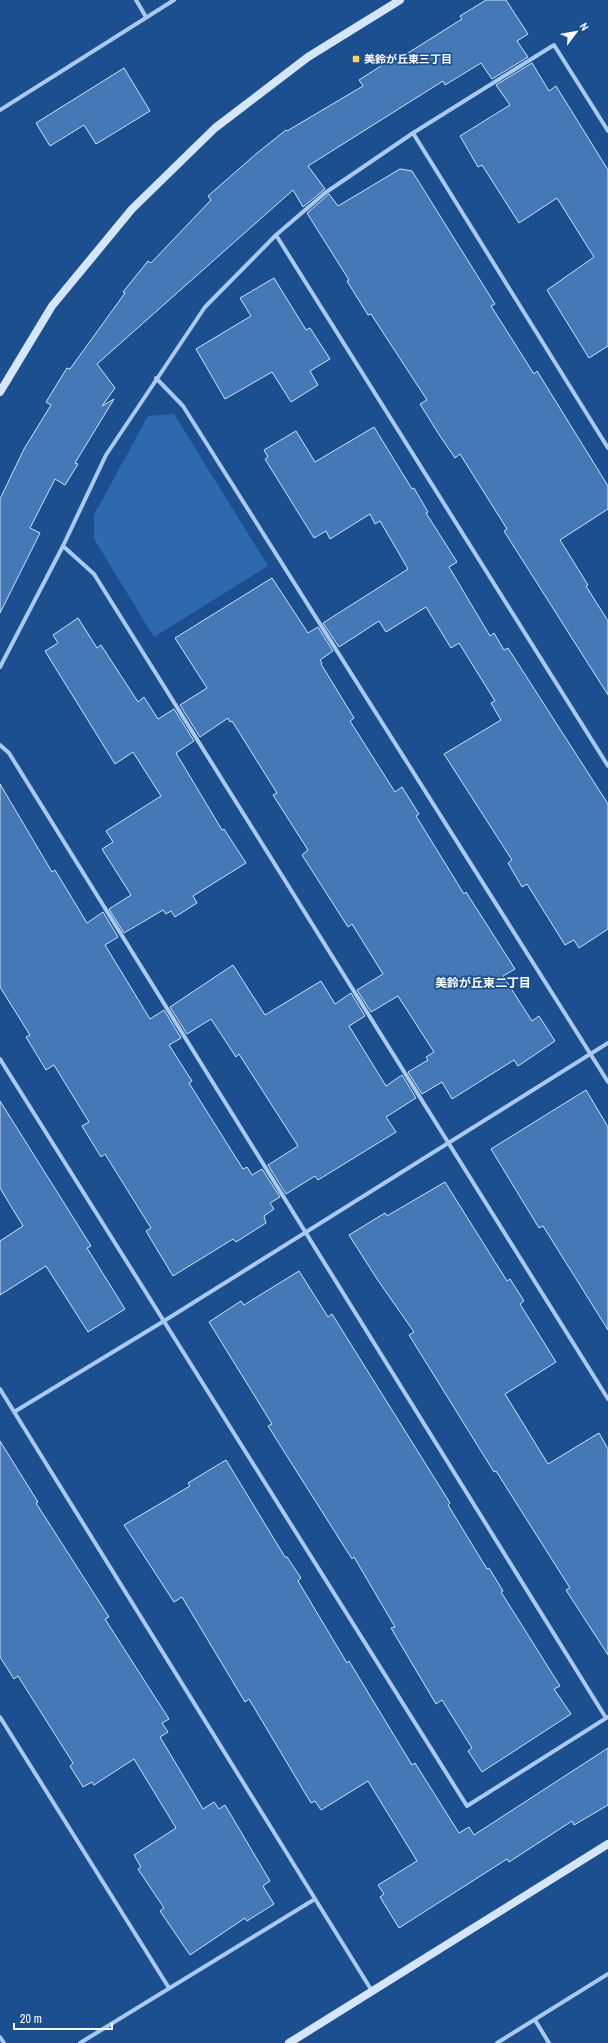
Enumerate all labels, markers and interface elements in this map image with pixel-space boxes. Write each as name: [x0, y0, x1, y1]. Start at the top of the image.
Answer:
north arrow: [556, 12, 596, 52]
text: N: [577, 20, 592, 33]
place label: 美鈴が丘東三丁目: [364, 52, 452, 66]
marker: 美鈴が丘東三丁目: [351, 54, 361, 64]
district label: 美鈴が丘東二丁目: [435, 975, 531, 991]
scale bar: [14, 2005, 112, 2031]
text: 20 m: [20, 2011, 42, 2027]

